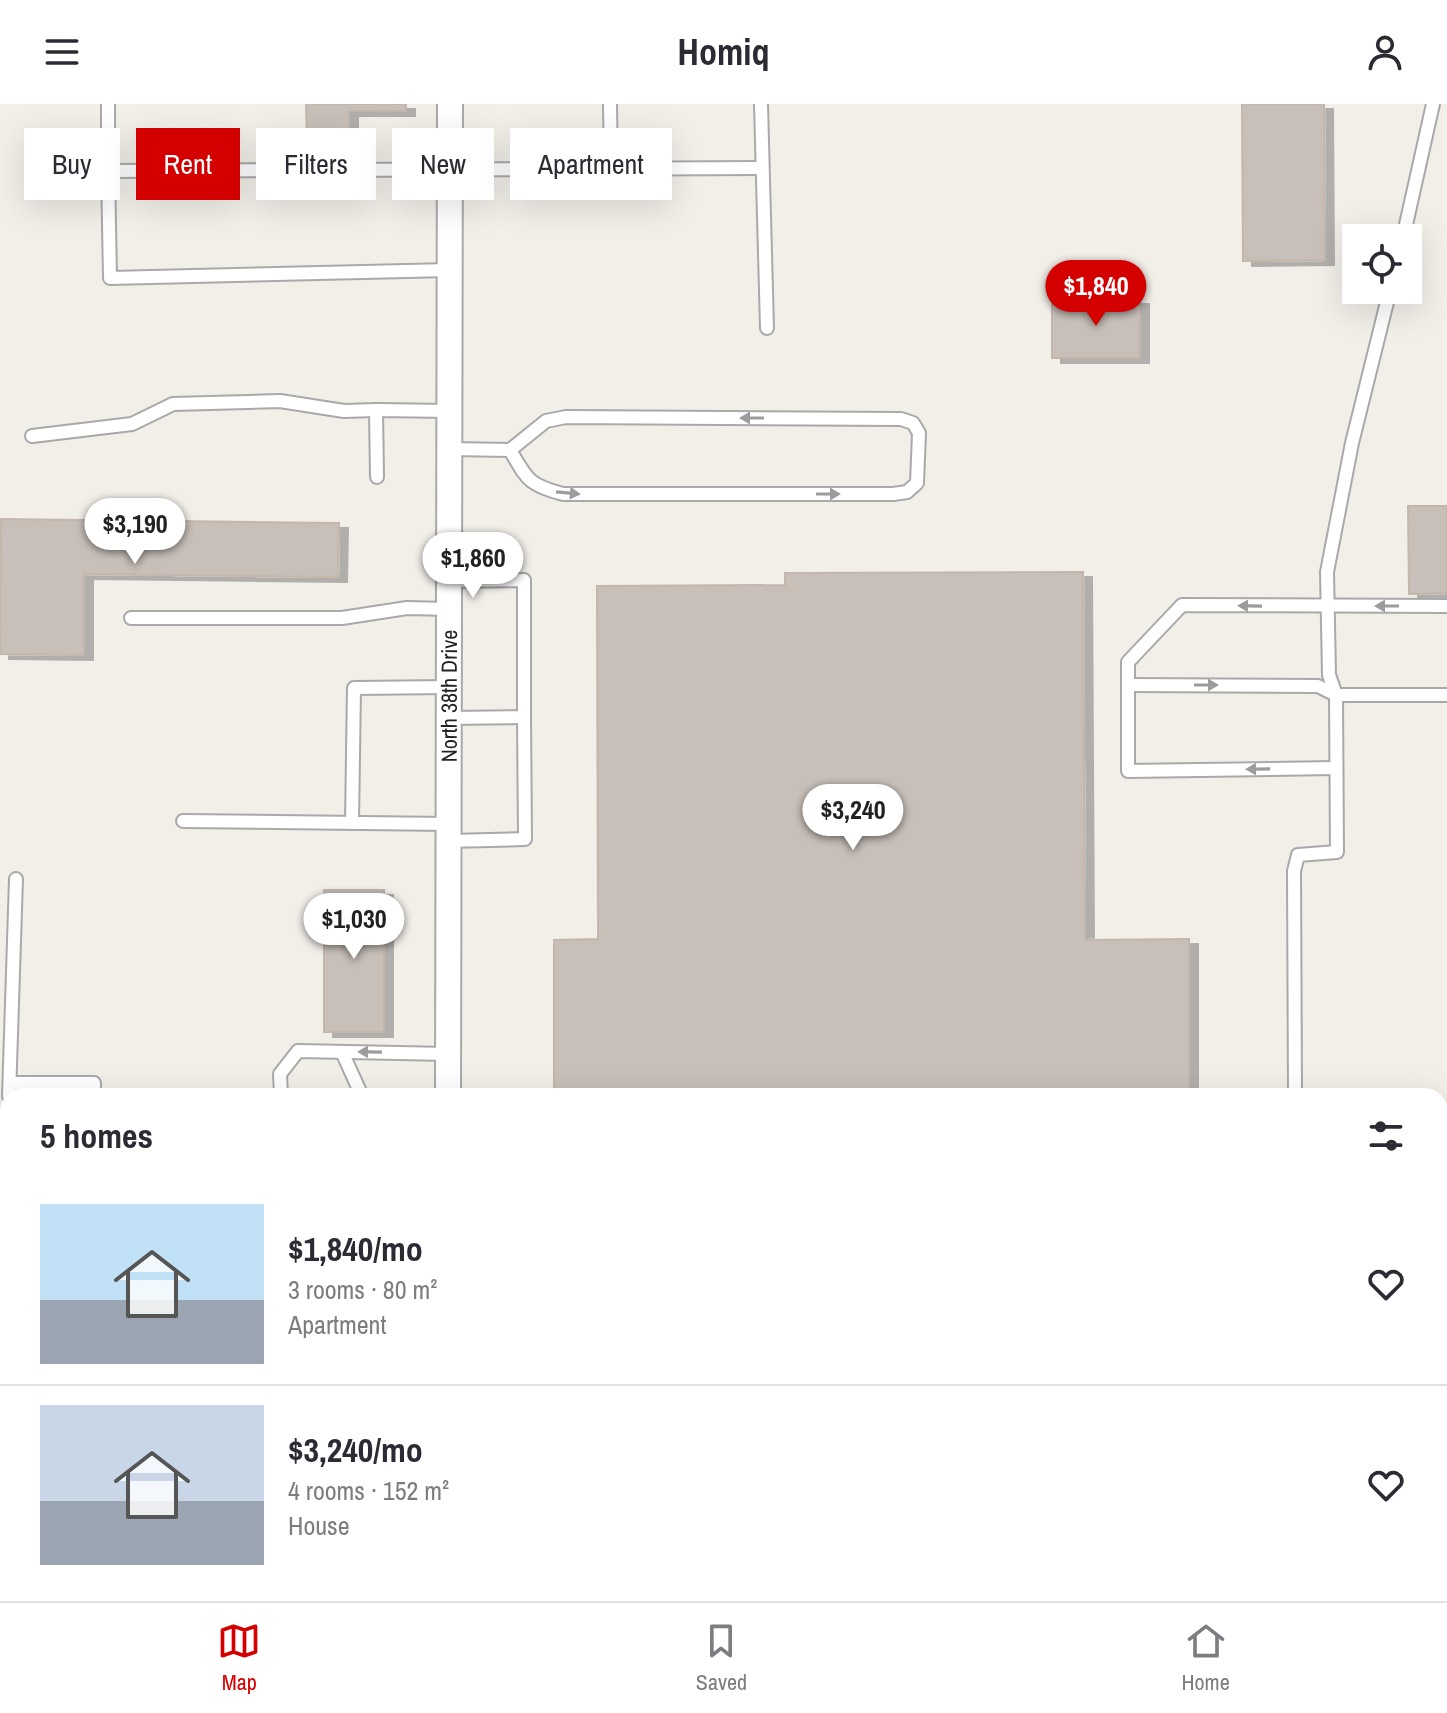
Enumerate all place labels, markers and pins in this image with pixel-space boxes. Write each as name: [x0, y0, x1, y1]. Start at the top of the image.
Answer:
pin: $1,840: [1031, 260, 1161, 328]
pin: $3,190: [70, 498, 200, 566]
pin: $1,860: [408, 532, 538, 600]
pin: $3,240: [788, 784, 918, 852]
pin: $1,030: [289, 893, 419, 961]

